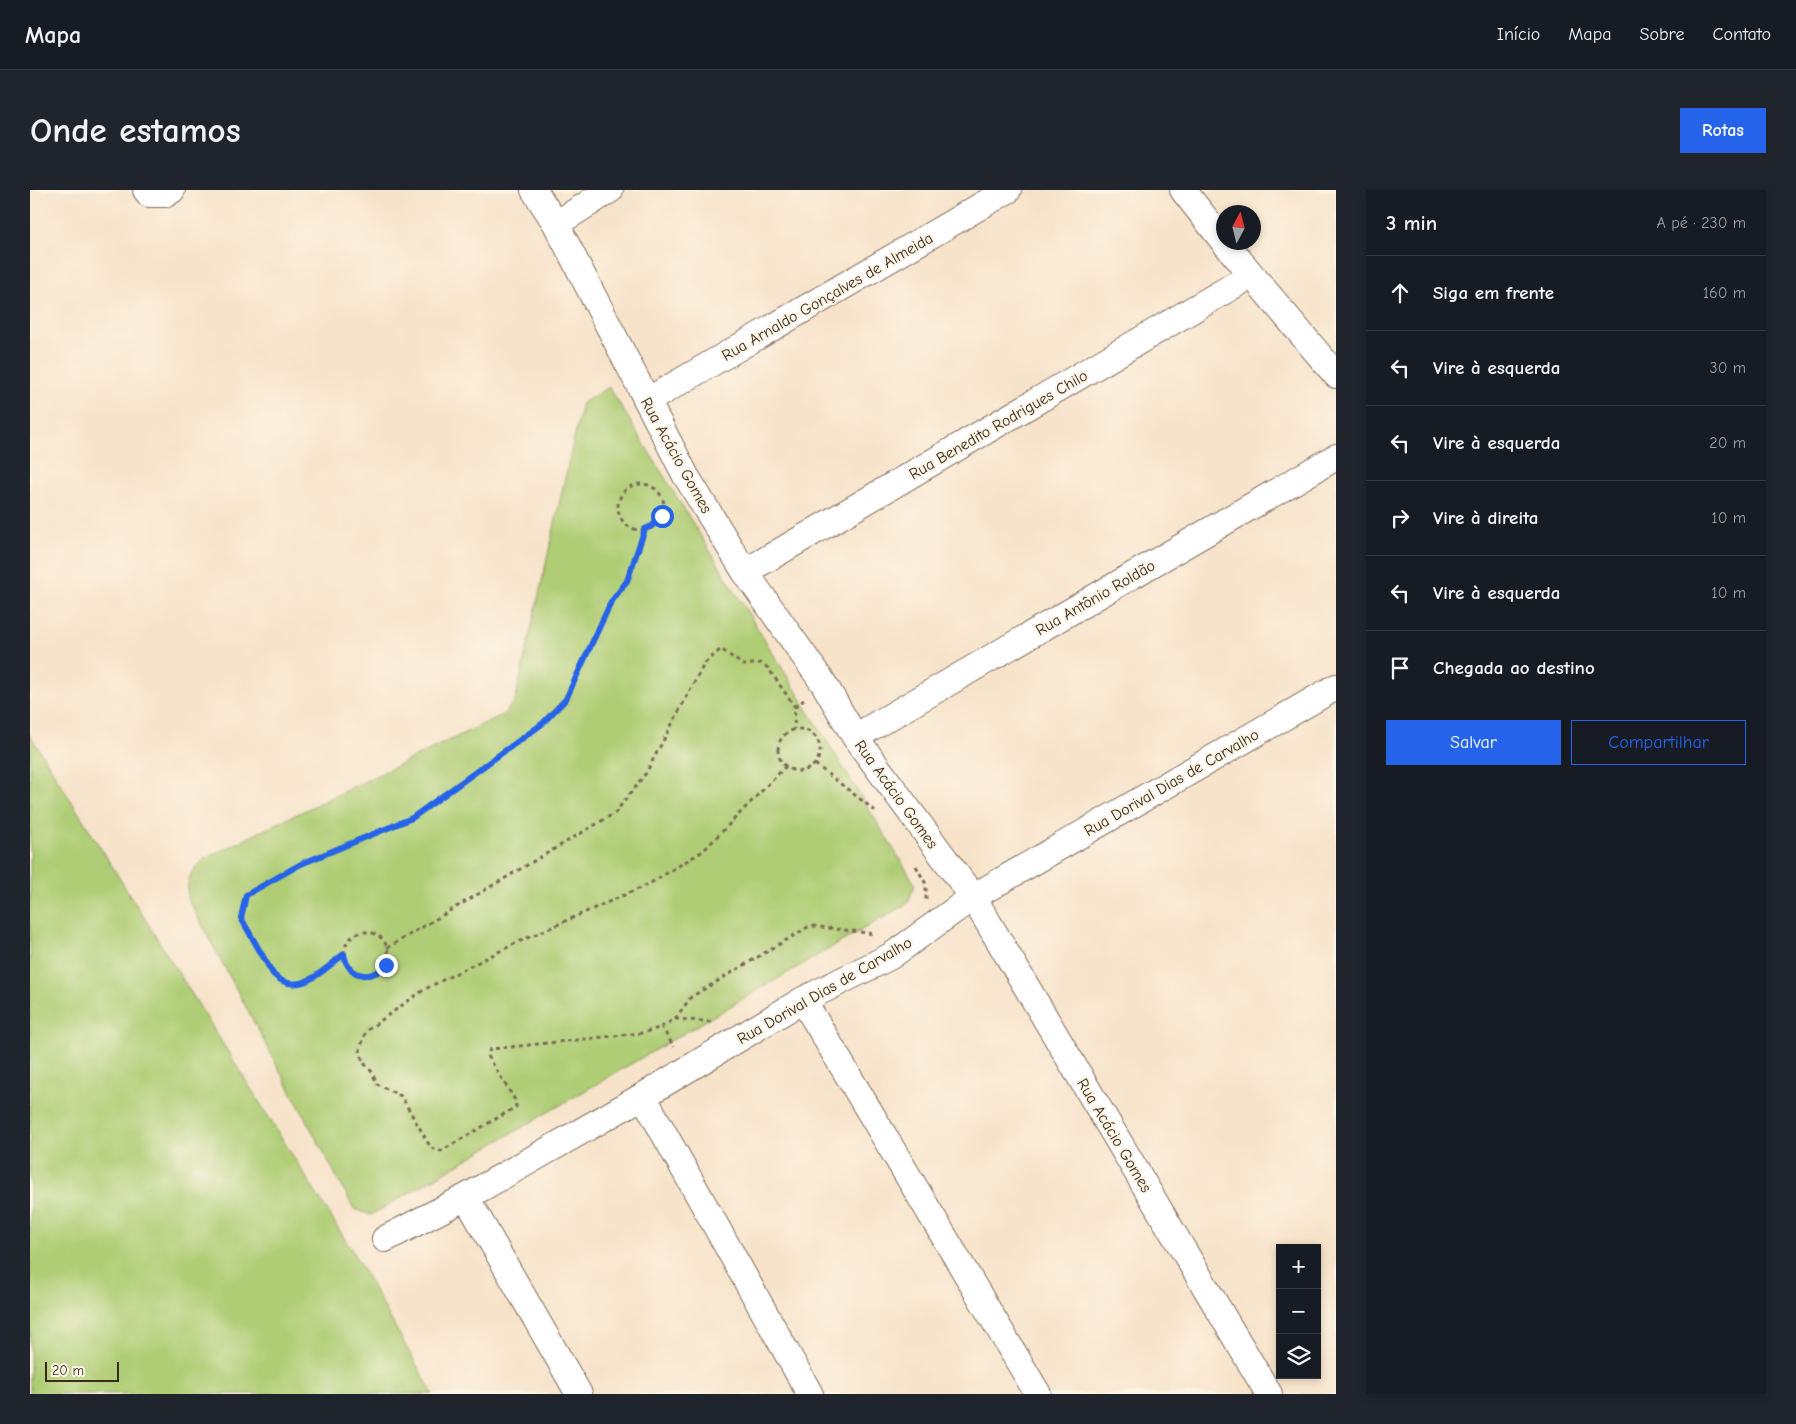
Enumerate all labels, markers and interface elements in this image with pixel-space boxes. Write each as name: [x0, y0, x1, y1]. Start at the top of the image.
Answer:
text: Mapa: [25, 21, 81, 49]
text: Início: [1497, 24, 1540, 45]
text: Mapa: [1568, 24, 1611, 45]
text: Sobre: [1639, 24, 1684, 45]
text: Contato: [1712, 24, 1771, 45]
button: Rotas: [1680, 108, 1766, 153]
text: Onde estamos: [30, 110, 241, 151]
north arrow: [1216, 205, 1261, 250]
text: 3 min: [1386, 211, 1437, 235]
text: A pé · 230 m: [1657, 214, 1746, 232]
street label: Rua Arnaldo Gonçalves de Almeida: [719, 229, 936, 365]
icon: ahead: [1386, 279, 1414, 307]
text: Siga em frente: [1433, 282, 1554, 304]
text: 160 m: [1703, 284, 1746, 302]
icon: left: [1386, 354, 1414, 382]
text: Vire à esquerda: [1433, 357, 1560, 379]
text: 30 m: [1710, 359, 1746, 377]
street label: Rua Benedito Rodrigues Chilo: [906, 366, 1091, 483]
street label: Rua Acácio Gomes: [637, 394, 716, 517]
icon: left: [1386, 429, 1414, 457]
text: Vire à esquerda: [1433, 432, 1560, 454]
text: 20 m: [1709, 434, 1746, 452]
icon: right: [1386, 504, 1414, 532]
route start: [651, 505, 674, 528]
text: Vire à direita: [1433, 507, 1538, 529]
text: 10 m: [1711, 509, 1746, 527]
street label: Rua Antônio Roldão: [1033, 556, 1158, 639]
icon: left: [1386, 579, 1414, 607]
text: Vire à esquerda: [1433, 582, 1560, 604]
text: 10 m: [1711, 584, 1746, 602]
icon: arrive: [1386, 654, 1414, 682]
text: Chegada ao destino: [1433, 657, 1595, 679]
button: Salvar: [1386, 720, 1561, 765]
button: Compartilhar: [1571, 720, 1746, 765]
street label: Rua Dorival Dias de Carvalho: [1081, 725, 1262, 840]
street label: Rua Acácio Gomes: [851, 737, 942, 853]
street label: Rua Dorival Dias de Carvalho: [734, 933, 915, 1048]
route end: [375, 954, 398, 977]
street label: Rua Acácio Gomes: [1073, 1075, 1155, 1196]
map controls: [1276, 1244, 1321, 1379]
button: +: [1276, 1244, 1321, 1289]
button: −: [1276, 1289, 1321, 1334]
button: layers: [1276, 1334, 1321, 1379]
scale bar: [45, 1359, 119, 1382]
text: 20 m: [52, 1362, 84, 1379]

